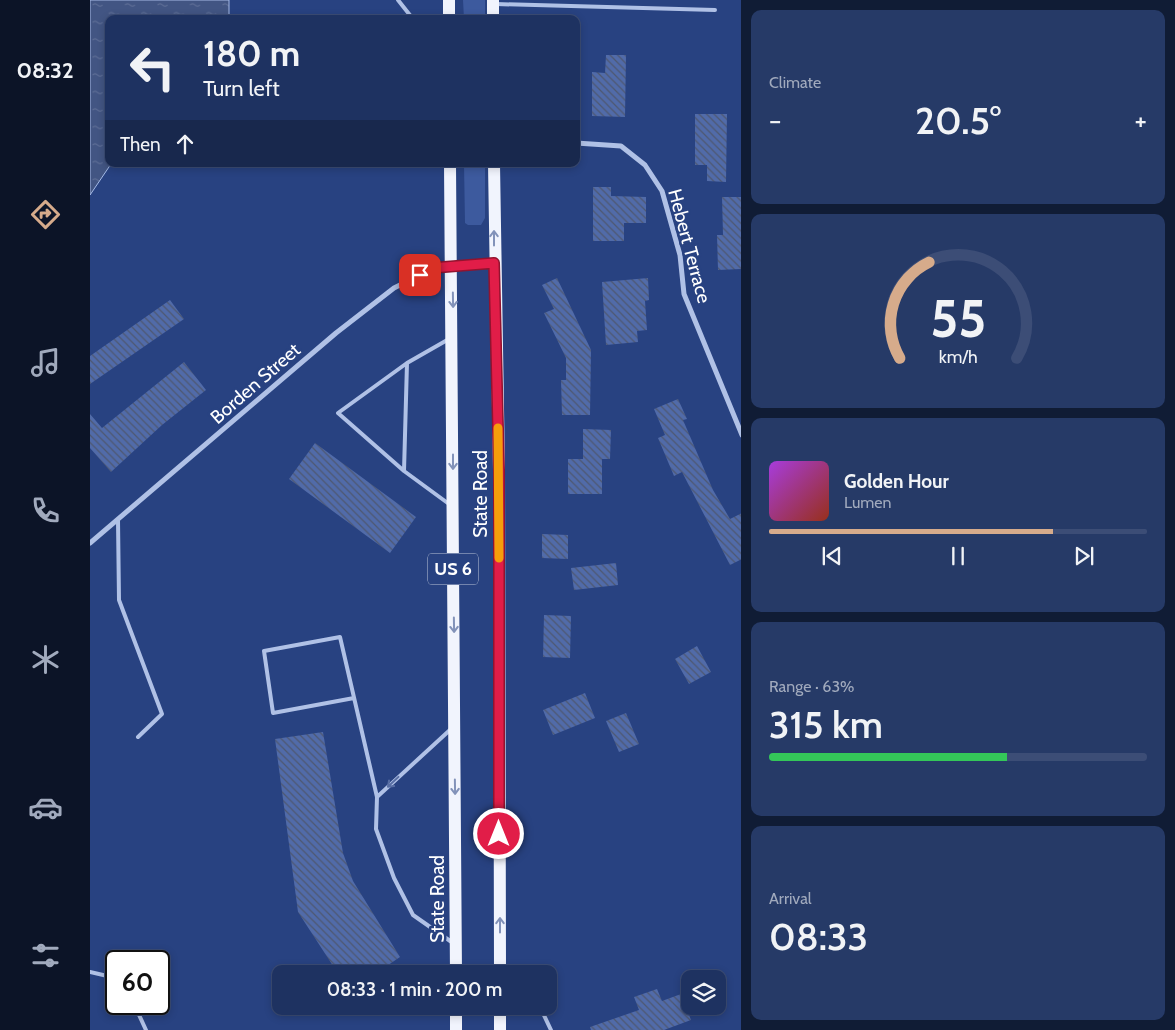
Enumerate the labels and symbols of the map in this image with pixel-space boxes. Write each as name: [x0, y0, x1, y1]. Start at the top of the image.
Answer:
street label: Hebert Terrace: [663, 186, 716, 306]
one-way arrow: [489, 230, 499, 246]
pin: [399, 254, 441, 296]
one-way arrow: [448, 292, 457, 308]
street label: Borden Street: [206, 338, 305, 429]
street label: State Road: [469, 450, 492, 538]
one-way arrow: [448, 454, 458, 470]
road number: US 6: [428, 554, 478, 584]
one-way arrow: [449, 616, 459, 633]
one-way arrow: [387, 776, 400, 788]
one-way arrow: [450, 779, 460, 795]
position arrow: [472, 807, 524, 859]
street label: State Road: [426, 855, 449, 943]
one-way arrow: [495, 917, 505, 934]
speed limit sign: 60: [105, 950, 170, 1015]

